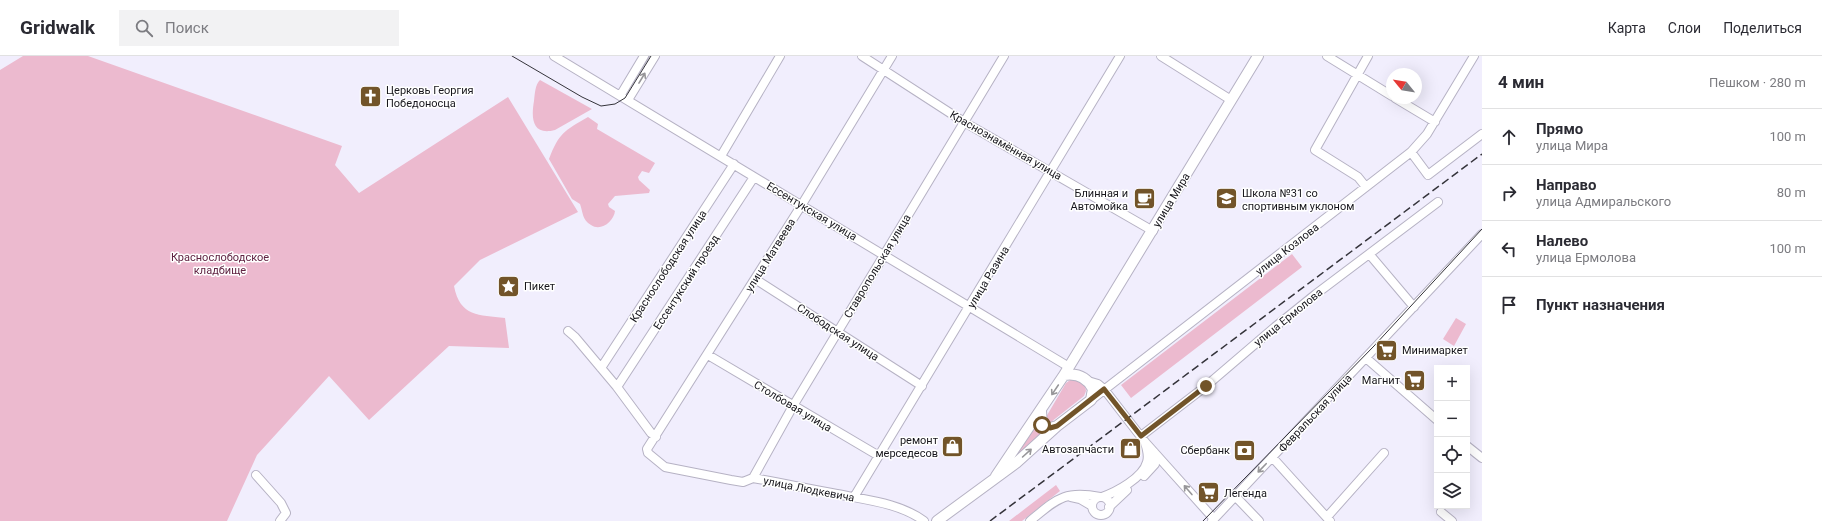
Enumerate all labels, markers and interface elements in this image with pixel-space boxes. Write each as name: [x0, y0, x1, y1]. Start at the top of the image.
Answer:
search box: [119, 10, 399, 46]
text: Gridwalk: [20, 16, 95, 39]
icon: search: [133, 17, 155, 39]
text: Поиск: [165, 19, 209, 37]
text: Карта: [1608, 20, 1646, 36]
text: Слои: [1668, 20, 1701, 36]
text: Поделиться: [1723, 20, 1802, 36]
north arrow: [1386, 68, 1422, 104]
one-way arrow: [638, 72, 646, 84]
text: 4 мин: [1498, 72, 1544, 92]
text: Пешком · 280 m: [1709, 75, 1806, 90]
church icon: Церковь Георгия Победоносца: [357, 83, 383, 109]
place label: Церковь Георгия Победоносца: [386, 84, 474, 110]
street label: Краснознамённая улица: [948, 108, 1064, 183]
text: Прямо: [1536, 120, 1583, 138]
icon: ahead: [1498, 126, 1520, 148]
text: 100 m: [1769, 129, 1806, 144]
text: улица Мира: [1536, 138, 1608, 153]
street label: улица Мира: [1150, 171, 1193, 230]
text: Направо: [1536, 176, 1597, 194]
street label: Ессентукская улица: [764, 179, 859, 244]
icon: right: [1498, 182, 1520, 204]
text: 80 m: [1777, 185, 1806, 200]
cafe icon: Блинная и Автомойка: [1131, 186, 1157, 212]
school or university icon: Школа №31 со спортивным уклоном: [1214, 186, 1240, 212]
place label: Блинная и Автомойка: [1071, 187, 1128, 213]
place label: Школа №31 со спортивным уклоном: [1242, 187, 1354, 213]
text: улица Адмиральского: [1536, 194, 1671, 209]
street label: Краснослободская улица: [627, 208, 710, 325]
street label: Ставропольская улица: [841, 212, 914, 320]
street label: улица Матвеева: [743, 216, 798, 294]
street label: улица Козлова: [1253, 221, 1322, 278]
street label: Ессентукский проезд: [651, 232, 722, 332]
text: Налево: [1536, 232, 1588, 250]
icon: left: [1498, 238, 1520, 260]
text: 100 m: [1769, 241, 1806, 256]
street label: улица Разина: [965, 244, 1012, 311]
text: улица Ермолова: [1536, 250, 1636, 265]
park label: Краснослободское кладбище: [171, 251, 269, 277]
place icon: Пикет: [495, 273, 521, 299]
place label: Пикет: [524, 280, 556, 293]
street label: улица Ермолова: [1251, 286, 1325, 349]
icon: arrive: [1498, 294, 1520, 316]
text: Пункт назначения: [1536, 296, 1665, 314]
street label: Слободская улица: [794, 301, 881, 364]
supermarket icon: Минимаркет: [1373, 337, 1399, 363]
place label: Минимаркет: [1402, 344, 1469, 357]
map controls: [1434, 365, 1470, 509]
button: +: [1434, 365, 1470, 401]
supermarket icon: Магнит: [1402, 367, 1428, 393]
street label: Февральская улица: [1276, 372, 1355, 455]
place label: Магнит: [1362, 374, 1401, 387]
route end: [1197, 377, 1215, 395]
street label: Столбовая улица: [752, 378, 834, 435]
one-way arrow: [1050, 384, 1059, 395]
button: −: [1434, 401, 1470, 437]
route start: [1033, 416, 1051, 434]
shop icon: ремонт мерседесов: [940, 433, 966, 459]
place label: ремонт мерседесов: [875, 434, 939, 460]
shop icon: Автозапчасти: [1117, 436, 1143, 462]
bank icon: Сбербанк: [1232, 437, 1258, 463]
button: locate: [1434, 437, 1470, 473]
place label: Автозапчасти: [1042, 443, 1114, 456]
place label: Сбербанк: [1180, 444, 1230, 457]
one-way arrow: [1022, 449, 1032, 458]
one-way arrow: [1257, 463, 1267, 473]
button: layers: [1434, 473, 1470, 509]
street label: улица Людкевича: [762, 474, 856, 505]
supermarket icon: Легенда: [1196, 480, 1222, 506]
one-way arrow: [1183, 485, 1192, 495]
place label: Легенда: [1224, 487, 1267, 500]

